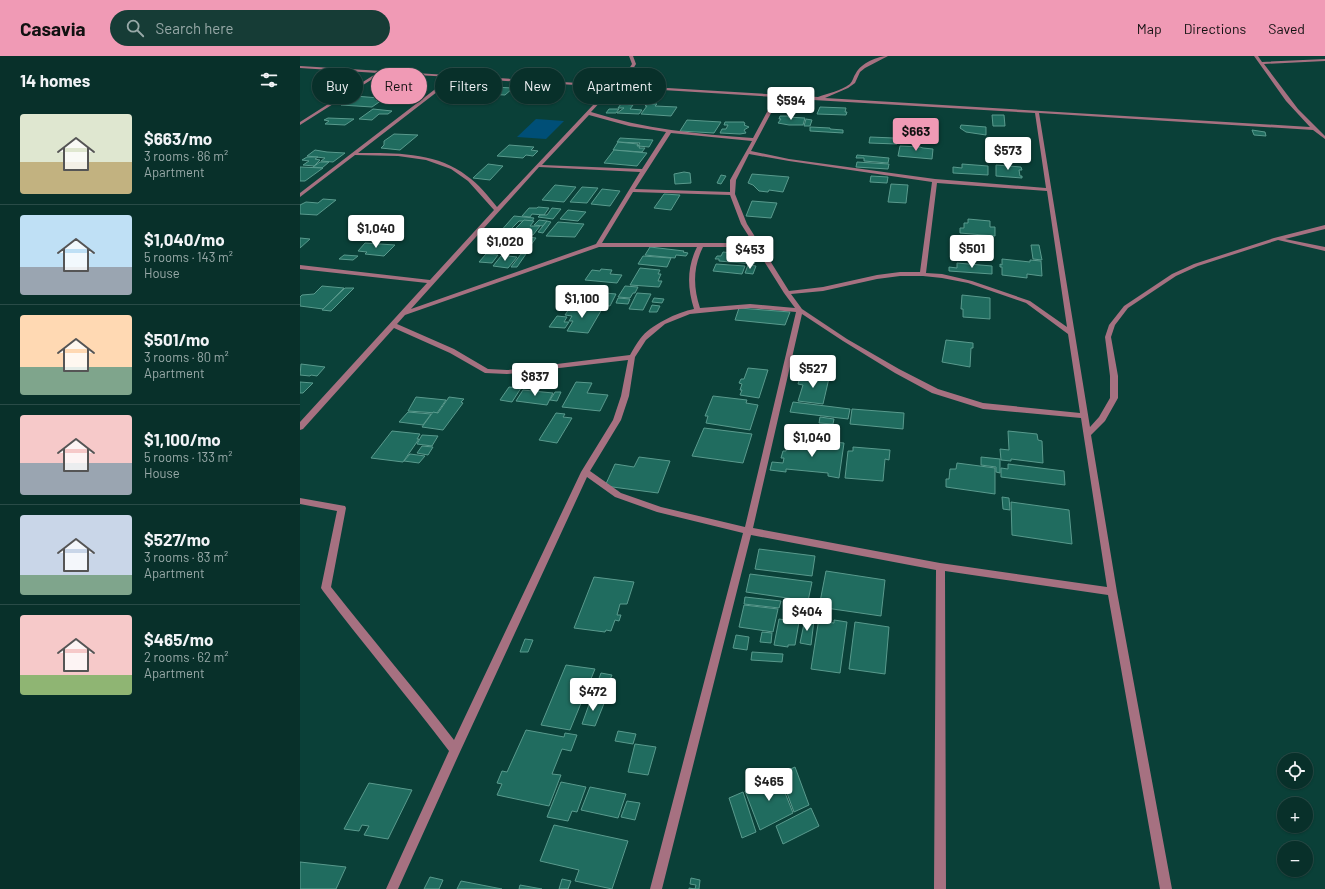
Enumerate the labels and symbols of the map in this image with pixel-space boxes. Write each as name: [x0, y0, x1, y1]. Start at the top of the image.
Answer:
pin: $594: [767, 87, 815, 121]
pin: $663: [892, 118, 940, 152]
pin: $573: [984, 137, 1032, 171]
pin: $1,040: [343, 215, 409, 249]
pin: $1,020: [472, 228, 538, 262]
pin: $501: [948, 235, 996, 269]
pin: $453: [726, 236, 774, 270]
pin: $1,100: [549, 285, 615, 319]
pin: $527: [789, 355, 837, 389]
pin: $837: [511, 363, 559, 397]
pin: $1,040: [779, 424, 845, 458]
pin: $404: [783, 598, 831, 632]
pin: $472: [569, 678, 617, 712]
pin: $465: [745, 768, 793, 802]

